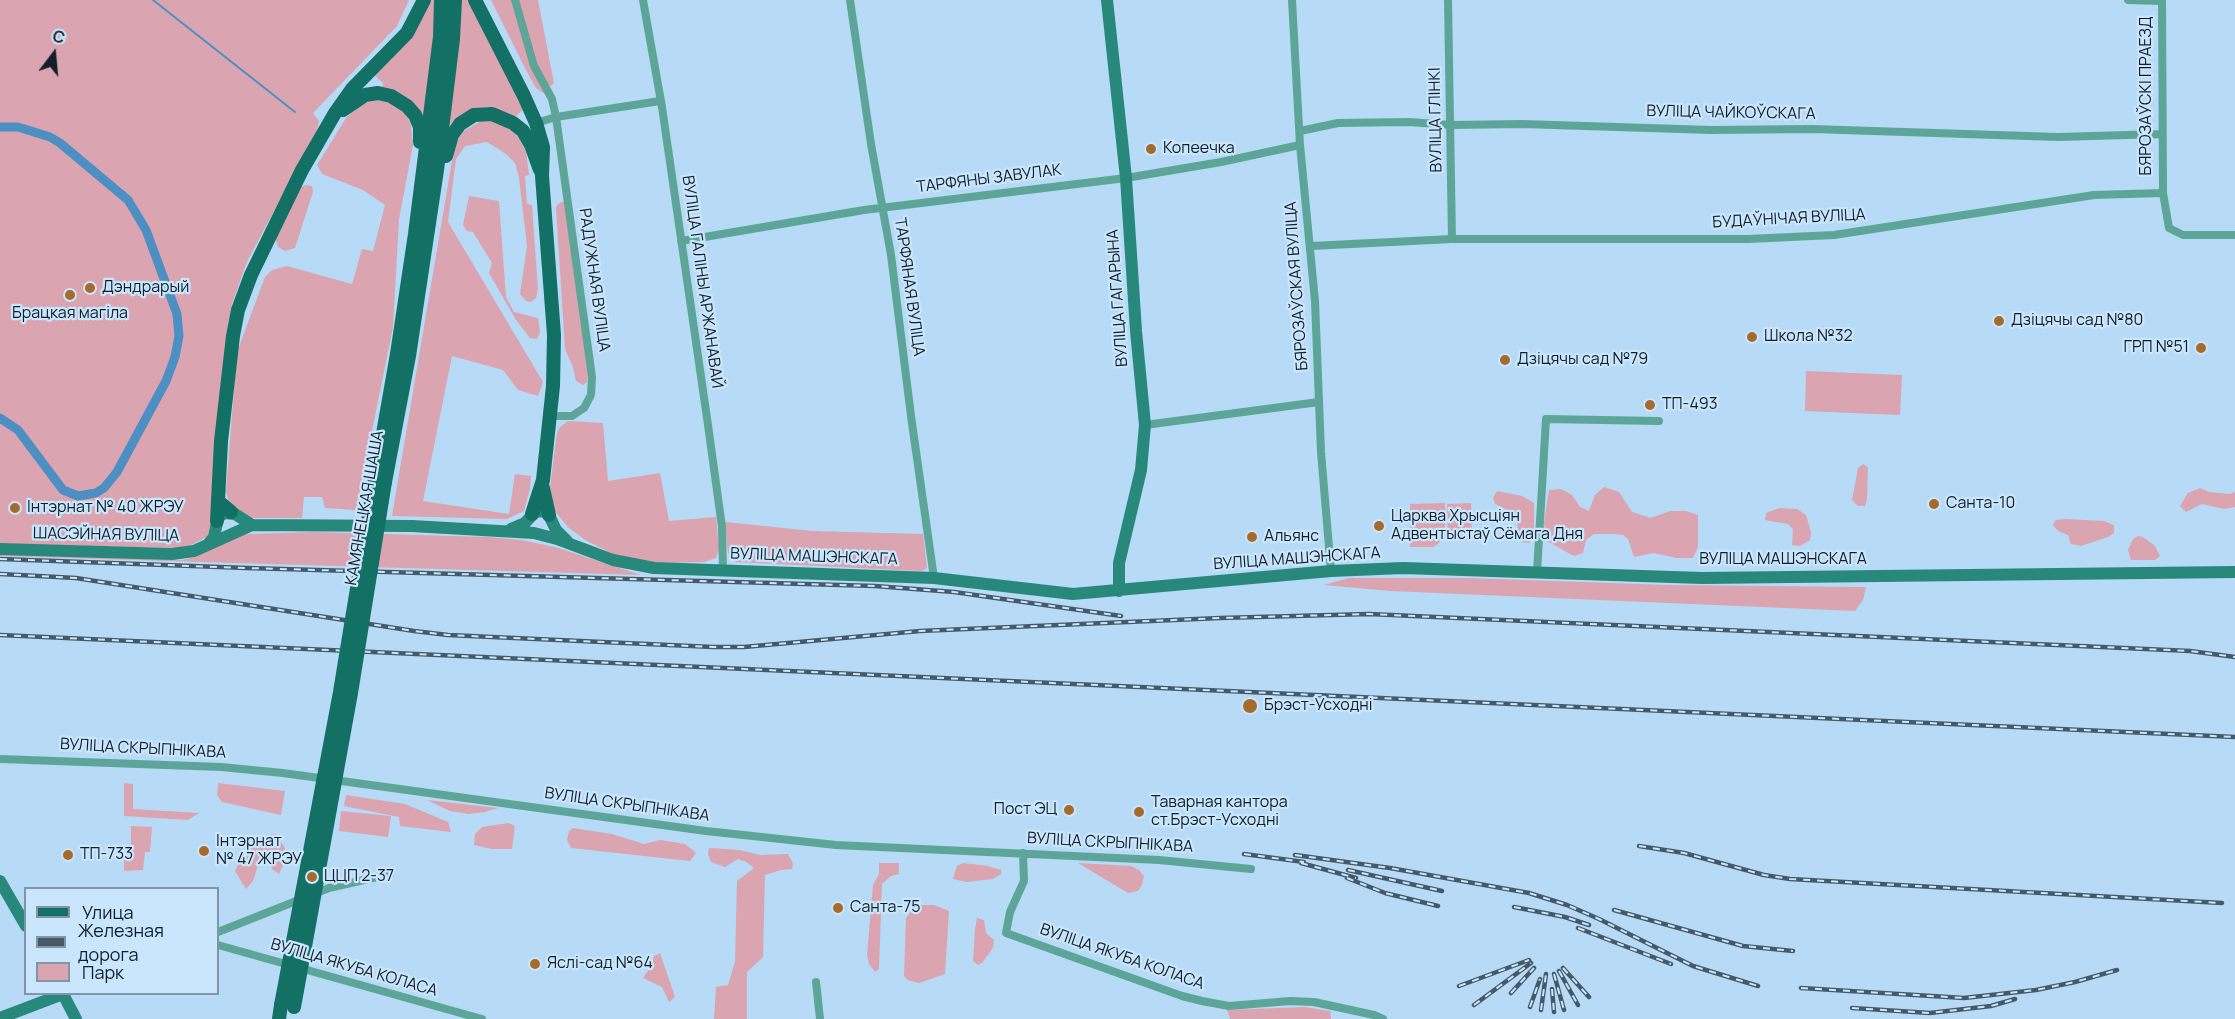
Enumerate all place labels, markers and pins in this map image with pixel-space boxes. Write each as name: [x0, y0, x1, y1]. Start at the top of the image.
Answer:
place label: Копеечка: [1163, 139, 1235, 159]
marker: Копеечка: [1144, 142, 1158, 156]
place label: Дэндрарый: [102, 278, 189, 298]
marker: Дэндрарый: [83, 281, 97, 295]
marker: Брацкая магіла: [63, 288, 77, 302]
place label: Брацкая магіла: [12, 304, 128, 324]
place label: Дзіцячы сад №80: [2011, 311, 2143, 331]
marker: Дзіцячы сад №80: [1992, 314, 2006, 328]
place label: Школа №32: [1764, 327, 1853, 347]
marker: Школа №32: [1745, 330, 1759, 344]
place label: ГРП №51: [2123, 338, 2189, 358]
marker: ГРП №51: [2194, 341, 2208, 355]
place label: Дзіцячы сад №79: [1517, 350, 1648, 370]
marker: Дзіцячы сад №79: [1498, 353, 1512, 367]
place label: ТП-493: [1662, 395, 1718, 415]
marker: ТП-493: [1643, 398, 1657, 412]
place label: Санта-10: [1946, 494, 2015, 514]
marker: Санта-10: [1927, 497, 1941, 511]
place label: Інтэрнат № 40 ЖРЭУ: [27, 498, 184, 518]
marker: Інтэрнат № 40 ЖРЭУ: [8, 501, 22, 515]
place label: Царква Хрысціян Адвентыстаў Сёмага Дня: [1391, 507, 1583, 545]
marker: Царква Хрысціян Адвентыстаў Сёмага Дня: [1372, 519, 1386, 533]
place label: Альянс: [1264, 527, 1319, 547]
marker: Альянс: [1245, 530, 1259, 544]
place label: Брэст-Усходні: [1264, 696, 1373, 716]
marker: Брэст-Усходні: [1241, 697, 1259, 715]
place label: Таварная кантора ст.Брэст-Усходні: [1151, 793, 1288, 831]
place label: Пост ЭЦ: [994, 800, 1057, 820]
marker: Пост ЭЦ: [1062, 803, 1076, 817]
marker: Таварная кантора ст.Брэст-Усходні: [1132, 805, 1146, 819]
place label: Інтэрнат № 47 ЖРЭУ: [216, 832, 302, 870]
marker: Інтэрнат № 47 ЖРЭУ: [197, 844, 211, 858]
place label: ТП-733: [80, 845, 133, 865]
marker: ТП-733: [61, 848, 75, 862]
place label: ЦЦП 2-37: [324, 867, 394, 887]
marker: ЦЦП 2-37: [305, 870, 319, 884]
place label: Санта-75: [850, 898, 920, 918]
marker: Санта-75: [831, 901, 845, 915]
place label: Яслі-сад №64: [547, 954, 653, 974]
marker: Яслі-сад №64: [528, 957, 542, 971]

